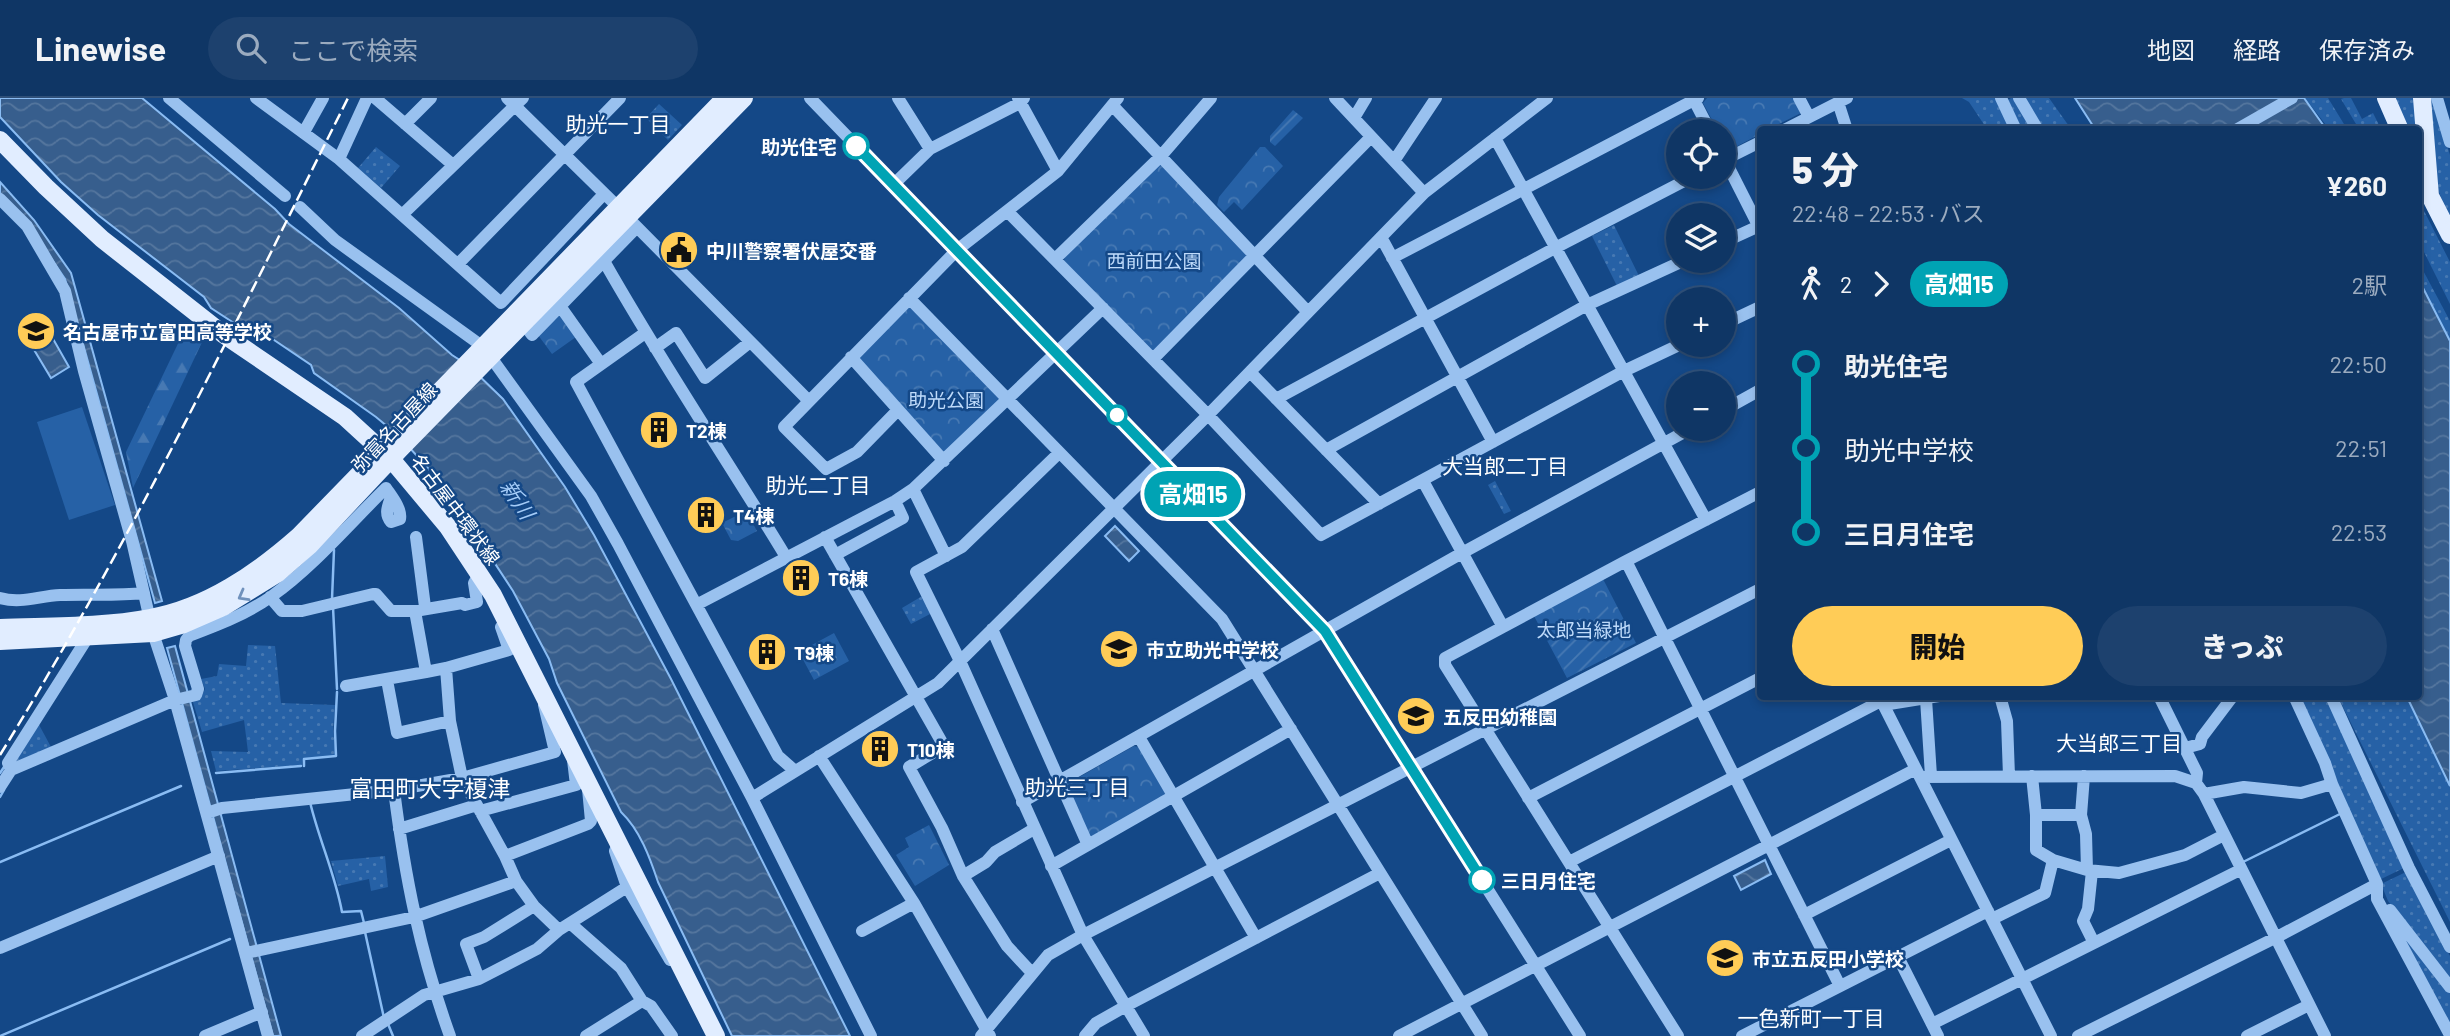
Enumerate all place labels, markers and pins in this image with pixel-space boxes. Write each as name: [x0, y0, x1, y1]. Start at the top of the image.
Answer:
marker: 助光住宅: [843, 133, 869, 159]
place label: 助光住宅: [761, 135, 837, 158]
public building icon: 中川警察署伏屋交番: [658, 229, 700, 271]
place label: 中川警察署伏屋交番: [706, 239, 877, 262]
school or university icon: 名古屋市立富田高等学校: [15, 310, 57, 352]
place label: 名古屋市立富田高等学校: [63, 320, 272, 343]
unlabelled marker: [1107, 405, 1127, 425]
building icon: T2棟: [638, 409, 680, 451]
place label: T2棟: [686, 419, 727, 442]
building icon: T4棟: [685, 494, 727, 536]
place label: T4棟: [733, 504, 775, 527]
building icon: T6棟: [780, 557, 822, 599]
place label: T6棟: [828, 567, 868, 590]
school or university icon: 市立助光中学校: [1098, 628, 1140, 670]
building icon: T9棟: [746, 631, 788, 673]
place label: 市立助光中学校: [1146, 638, 1279, 661]
place label: T9棟: [794, 641, 834, 664]
school or university icon: 五反田幼稚園: [1395, 695, 1437, 737]
place label: 五反田幼稚園: [1443, 705, 1557, 728]
building icon: T10棟: [859, 728, 901, 770]
place label: T10棟: [907, 738, 955, 761]
marker: 三日月住宅: [1469, 867, 1495, 893]
place label: 三日月住宅: [1501, 869, 1596, 892]
school or university icon: 市立五反田小学校: [1704, 937, 1746, 979]
place label: 市立五反田小学校: [1752, 947, 1904, 970]

